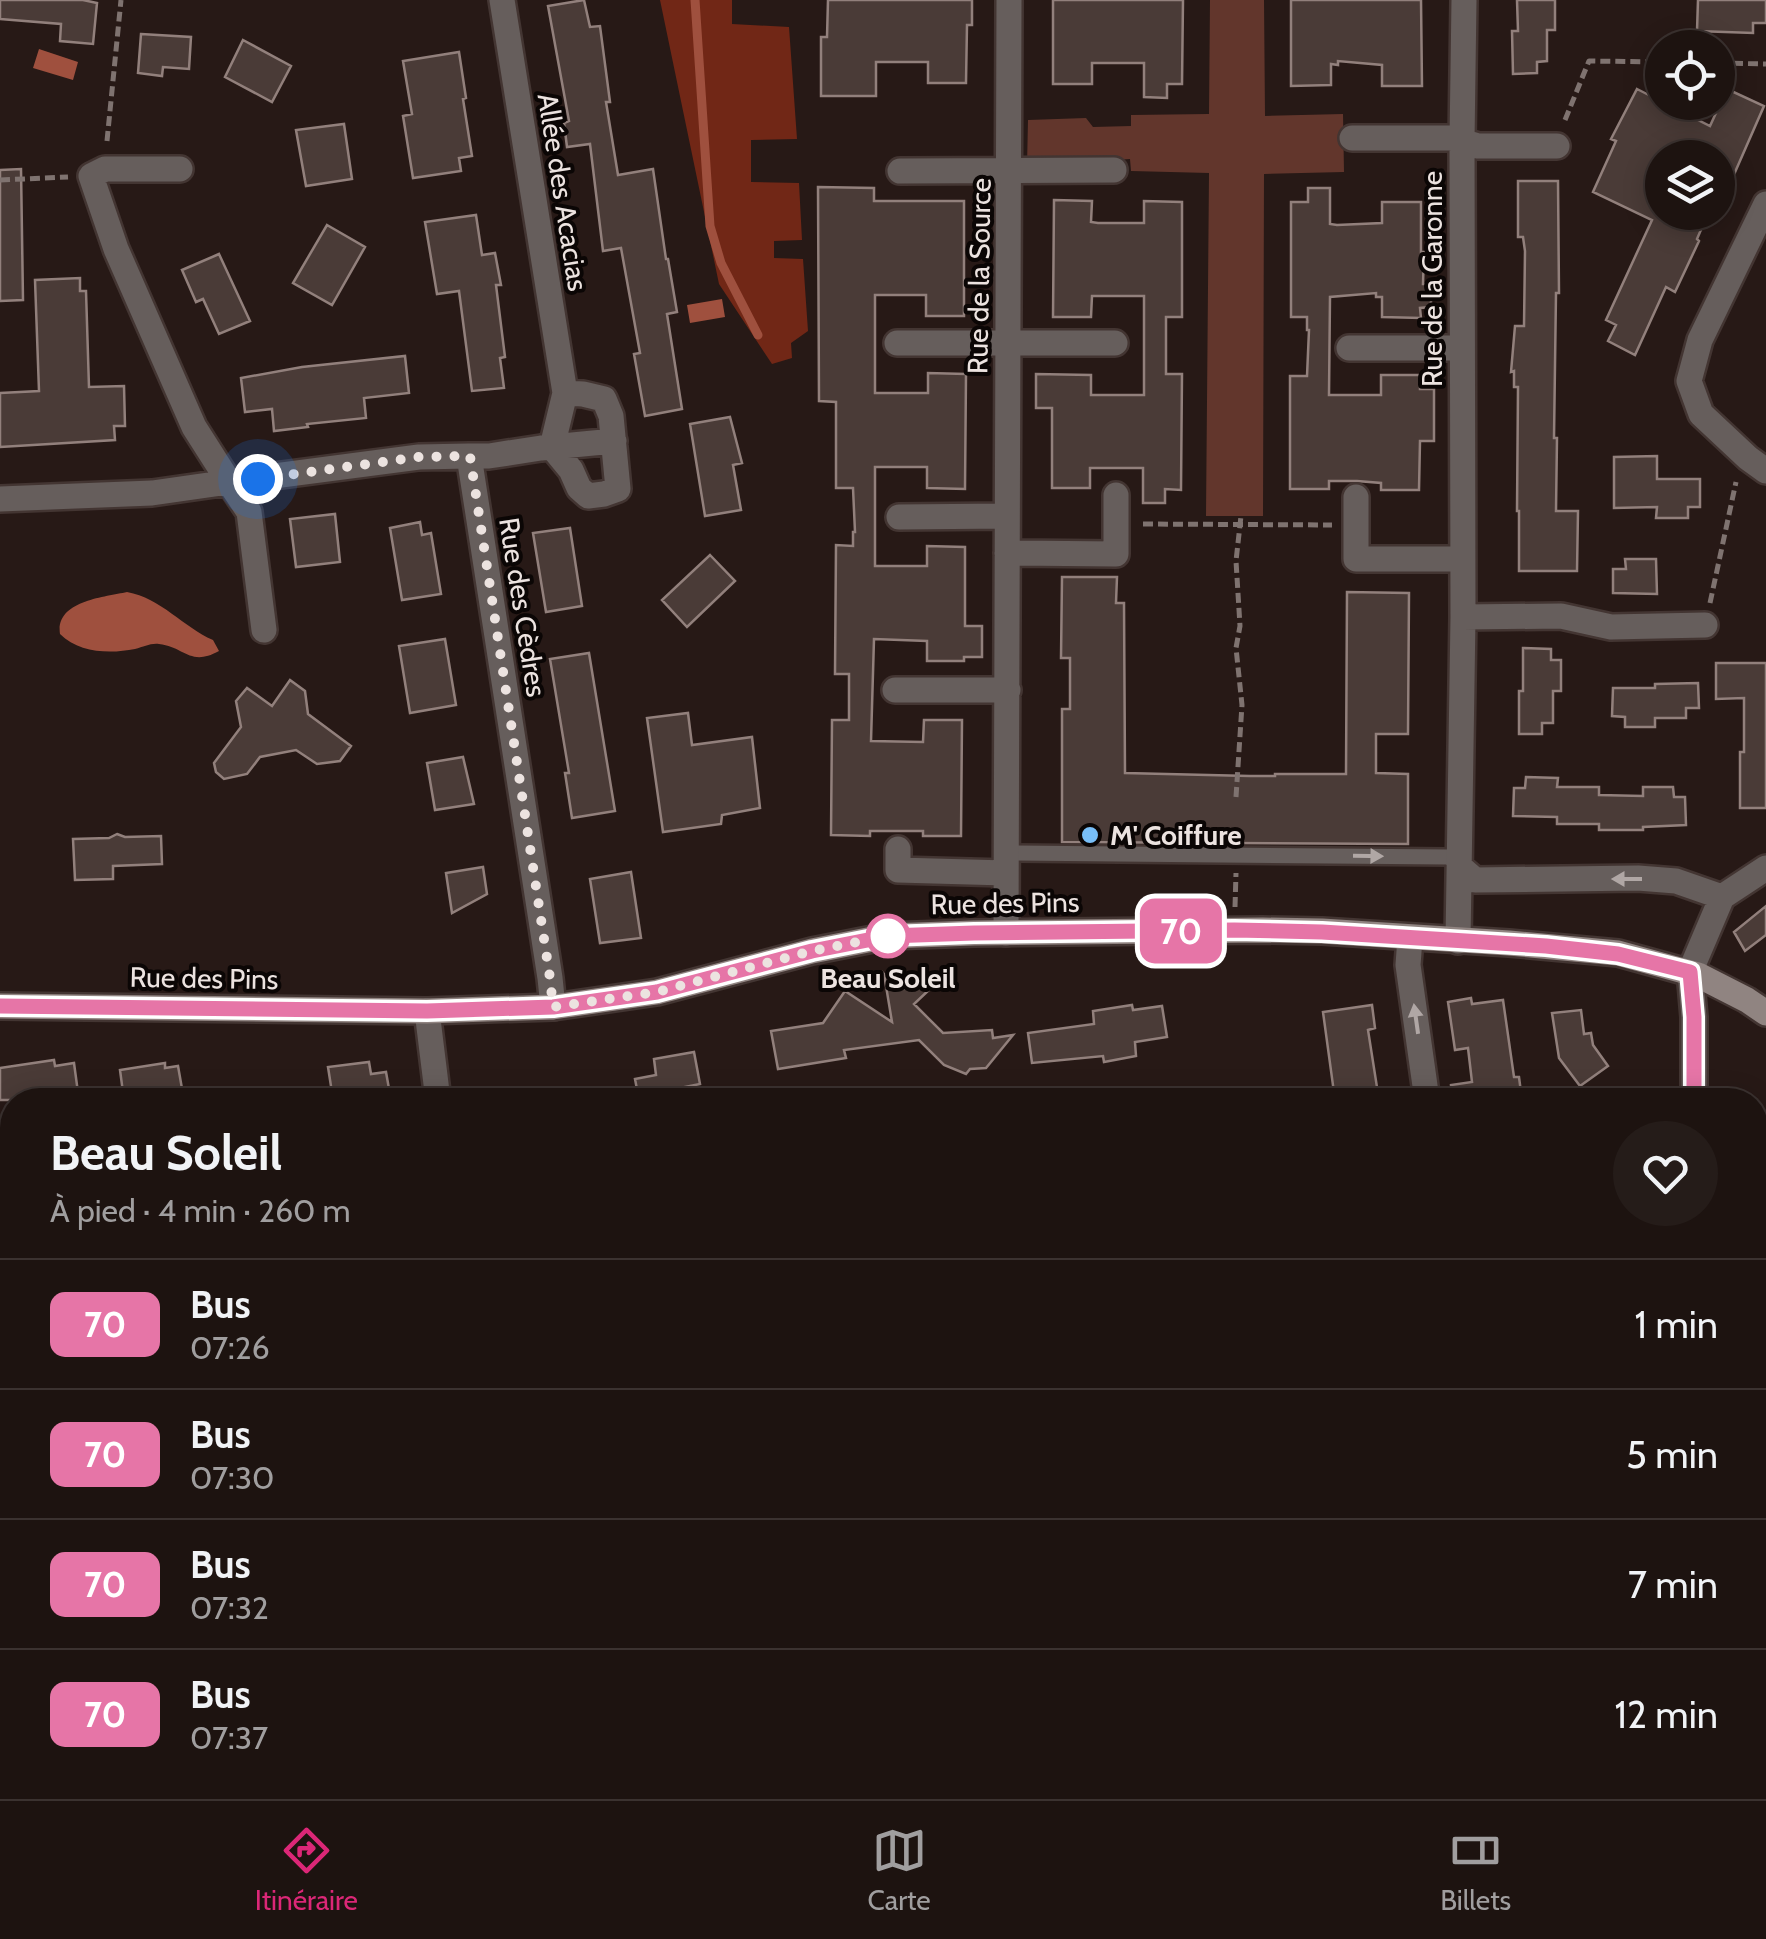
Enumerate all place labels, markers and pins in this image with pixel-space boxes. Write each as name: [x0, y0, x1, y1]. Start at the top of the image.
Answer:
place label: M' Coiffure: [1110, 818, 1242, 852]
marker: M' Coiffure: [1079, 824, 1101, 846]
marker: Beau Soleil: [867, 915, 909, 957]
place label: Beau Soleil: [820, 961, 956, 995]

